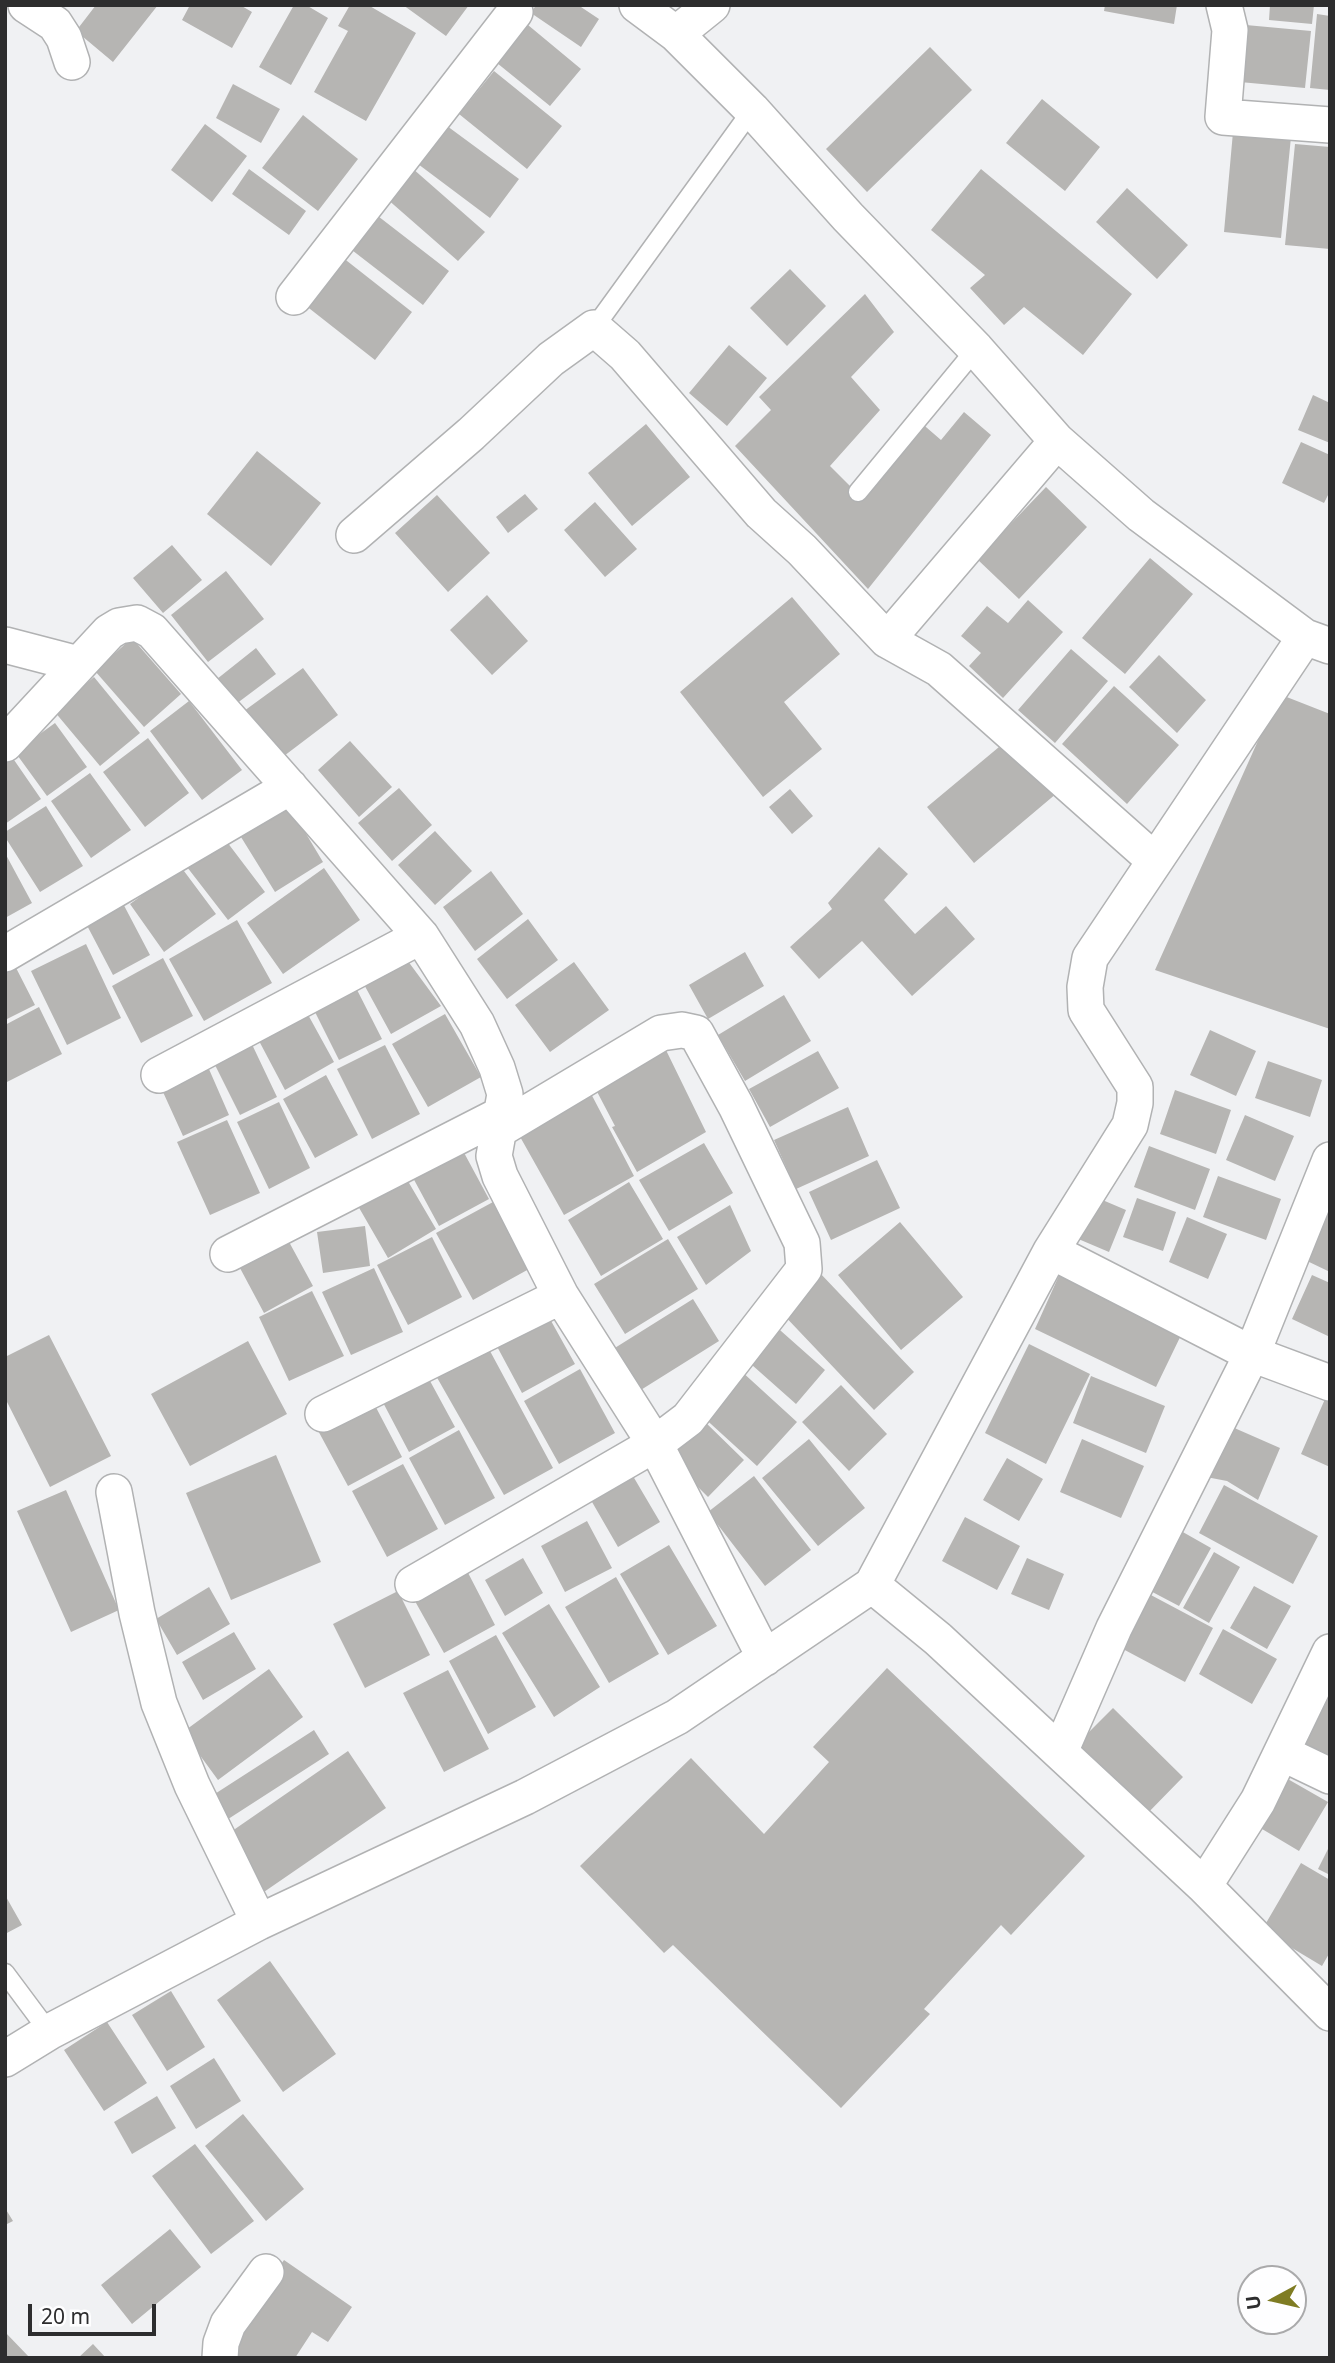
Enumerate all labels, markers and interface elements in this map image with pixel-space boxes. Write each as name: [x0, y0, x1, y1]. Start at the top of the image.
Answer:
north arrow: [1237, 2265, 1307, 2335]
scale bar: [32, 2290, 159, 2334]
text: U: [1239, 2294, 1267, 2312]
text: 20 m: [41, 2302, 90, 2330]

